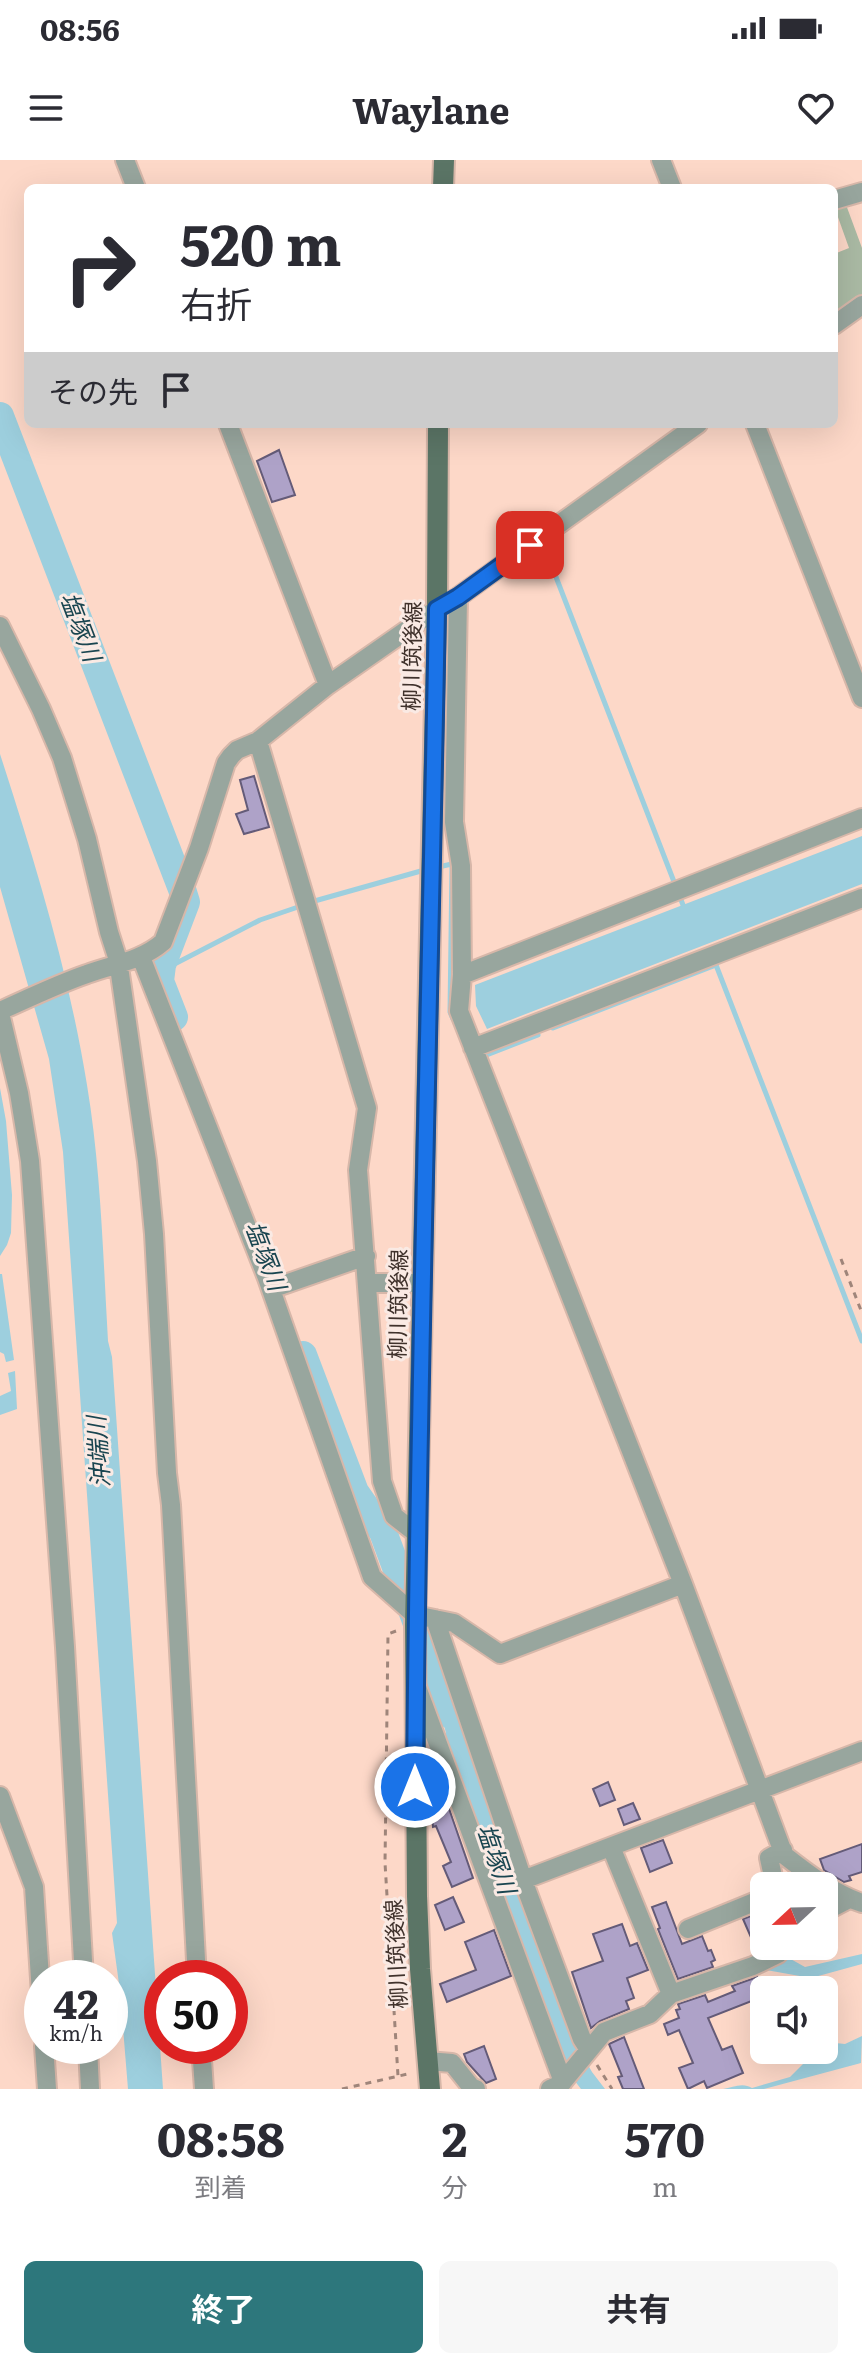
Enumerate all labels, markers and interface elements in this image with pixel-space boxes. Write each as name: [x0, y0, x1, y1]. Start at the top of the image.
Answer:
text: 08:56: [40, 6, 120, 50]
text: Waylane: [352, 82, 510, 135]
icon: menu: [24, 86, 68, 130]
icon: heart: [794, 86, 838, 130]
text: 520 m: [180, 200, 342, 283]
icon: right: [48, 216, 152, 320]
text: 右折: [180, 276, 252, 329]
text: その先: [48, 368, 138, 412]
icon: arrive: [154, 368, 198, 412]
pin: [496, 511, 564, 579]
icon: arrive: [508, 523, 552, 567]
water label: 塩塚川: [53, 586, 113, 669]
street label: 柳川筑後線: [393, 601, 428, 711]
water label: 塩塚川: [238, 1215, 298, 1298]
street label: 柳川筑後線: [379, 1249, 414, 1359]
water label: 沖端川: [76, 1412, 116, 1489]
position arrow: [373, 1745, 457, 1829]
water label: 塩塚川: [470, 1818, 528, 1901]
north arrow: [750, 1872, 838, 1960]
map controls: [750, 1872, 838, 2064]
street label: 柳川筑後線: [375, 1898, 414, 2010]
speed limit sign: 50: [144, 1960, 248, 2064]
text: 42: [53, 1972, 99, 2031]
button: sound: [750, 1976, 838, 2064]
text: km/h: [49, 2017, 103, 2047]
text: 08:58: [157, 2101, 285, 2172]
text: 2: [442, 2101, 467, 2172]
text: 570: [624, 2101, 705, 2172]
text: 到着: [195, 2166, 247, 2205]
text: 分: [442, 2166, 468, 2205]
text: m: [652, 2166, 677, 2205]
button: 終了: [24, 2261, 423, 2353]
button: 共有: [439, 2261, 838, 2353]

